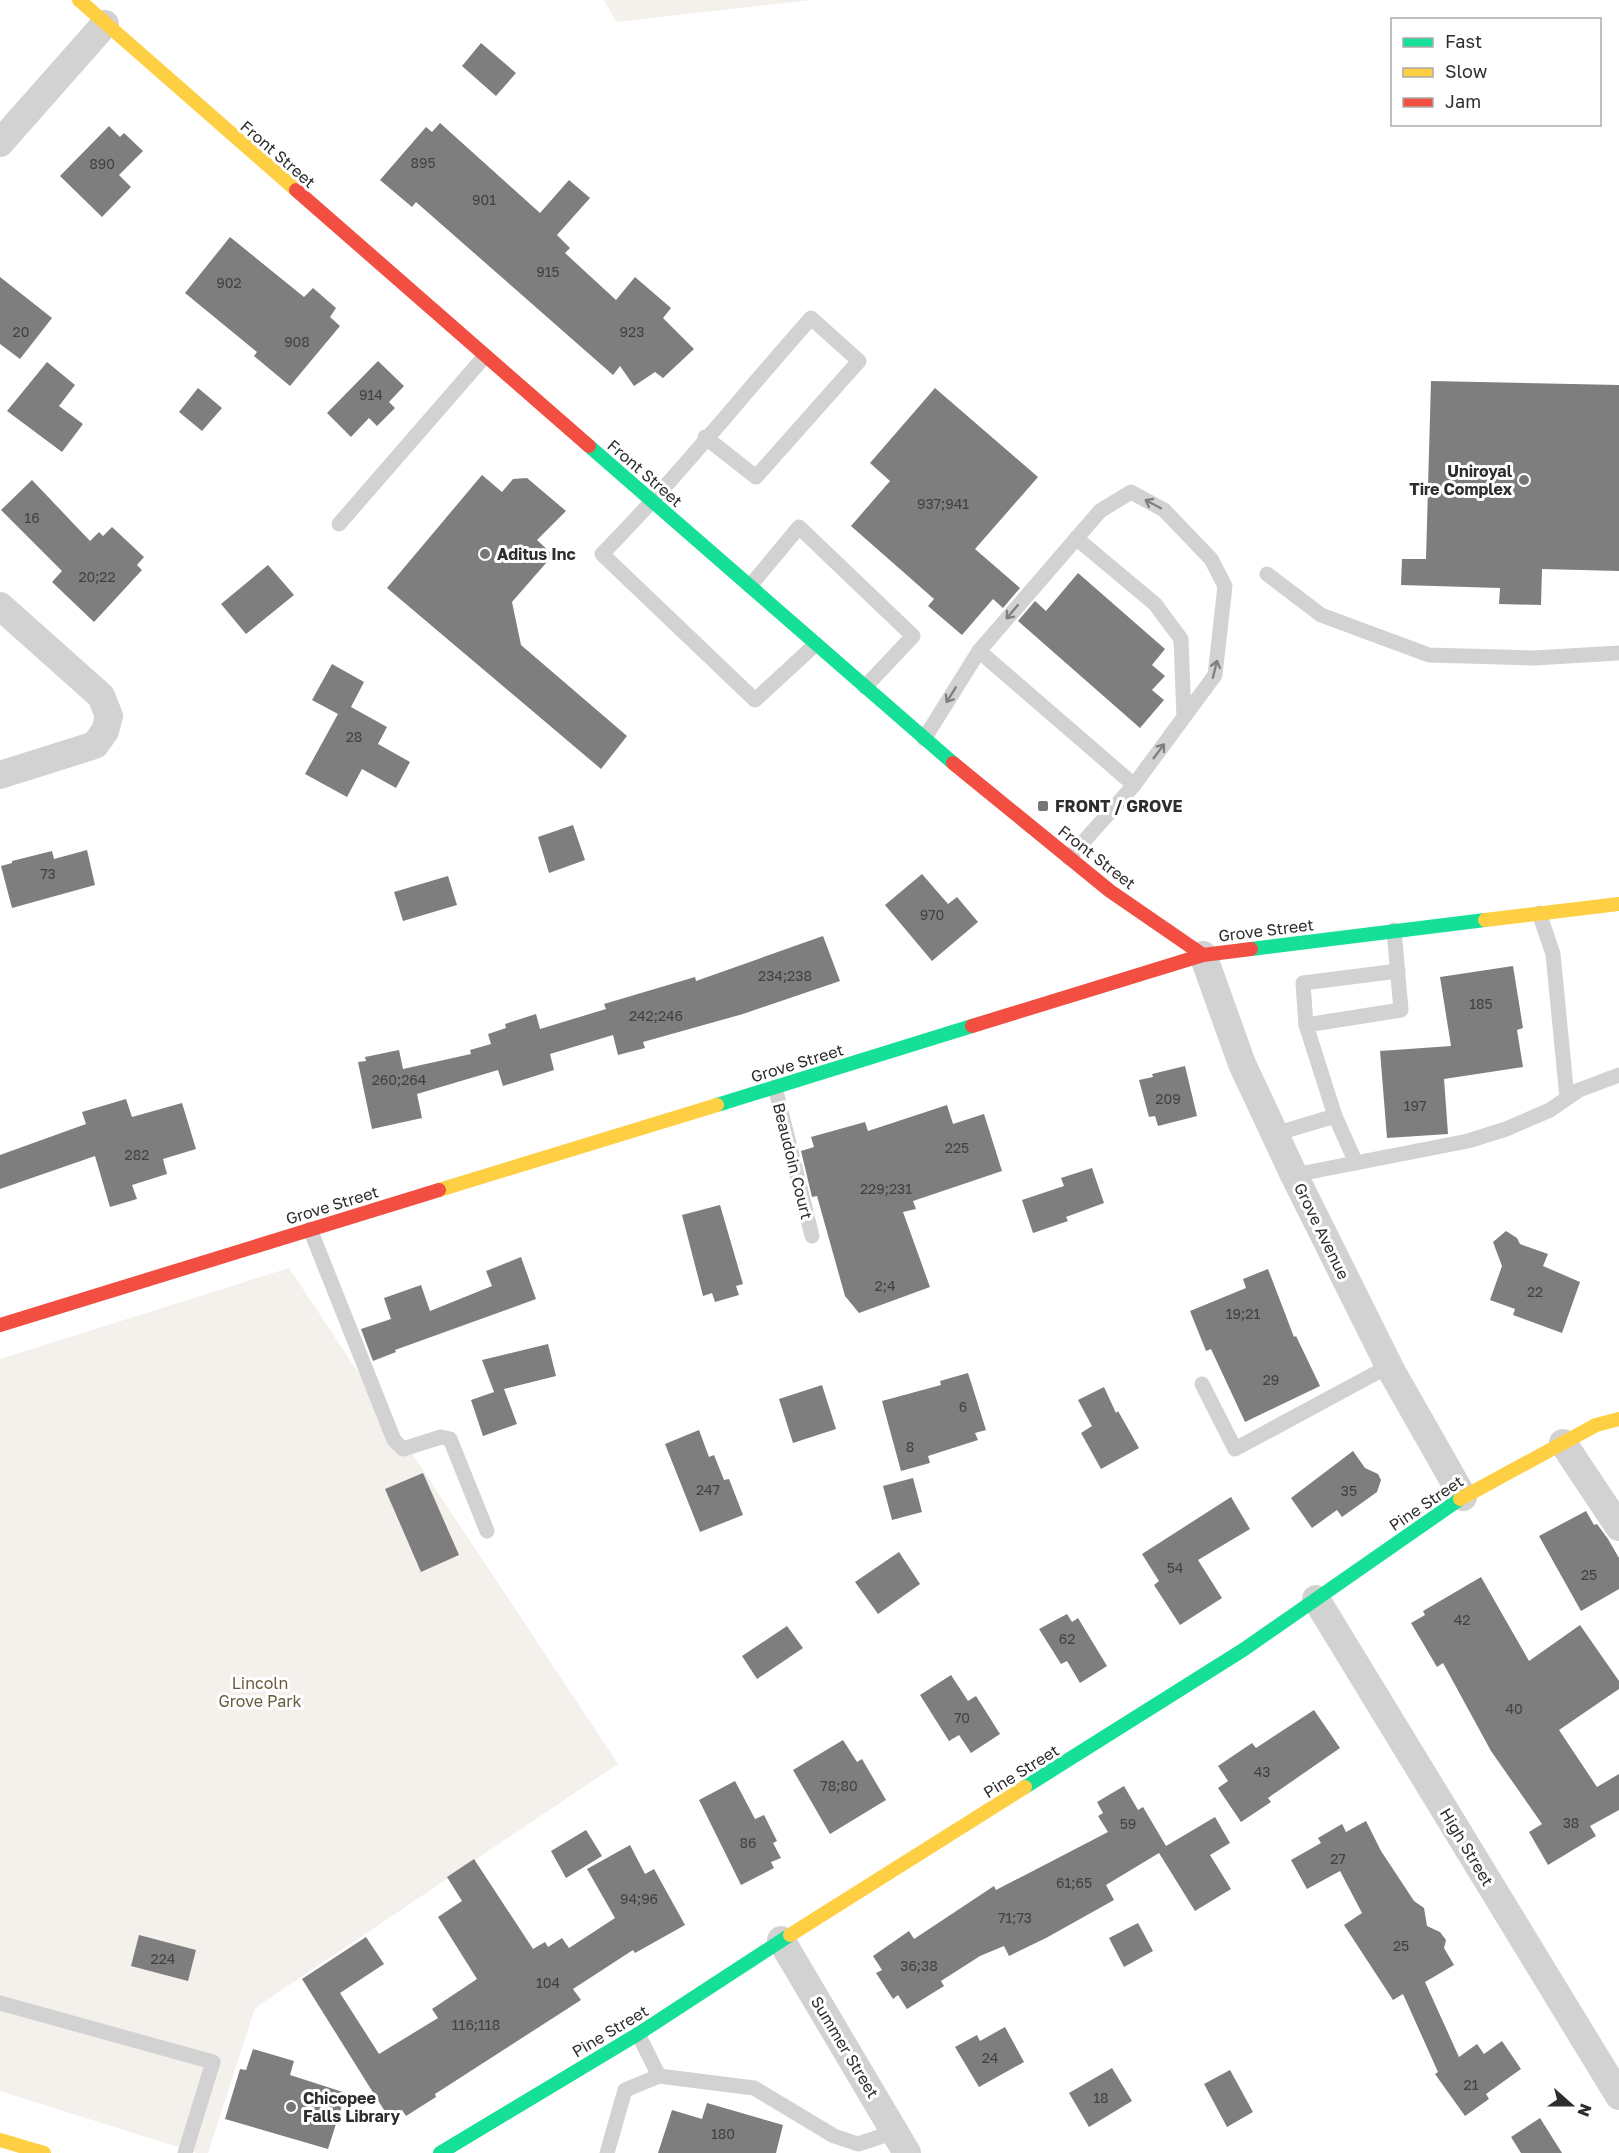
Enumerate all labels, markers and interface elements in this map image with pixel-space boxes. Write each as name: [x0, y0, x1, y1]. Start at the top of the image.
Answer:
legend: [1391, 18, 1601, 126]
text: Fast: [1445, 30, 1482, 52]
text: Slow: [1445, 60, 1488, 82]
text: Jam: [1445, 90, 1481, 112]
street label: Front Street: [236, 116, 320, 192]
house number: 895: [410, 154, 436, 171]
house number: 890: [89, 155, 115, 172]
house number: 901: [472, 191, 496, 208]
house number: 915: [536, 263, 560, 280]
house number: 902: [216, 274, 242, 291]
house number: 20: [13, 323, 29, 340]
house number: 923: [620, 323, 644, 340]
house number: 908: [284, 333, 310, 350]
house number: 914: [359, 386, 383, 403]
street label: Front Street: [603, 435, 687, 511]
place label: Uniroyal Tire Complex: [1409, 461, 1513, 499]
marker: Uniroyal Tire Complex: [1517, 473, 1531, 487]
house number: 937;941: [917, 495, 969, 512]
one-way arrow: [1145, 498, 1162, 510]
house number: 16: [24, 509, 40, 526]
place label: Aditus Inc: [497, 544, 576, 564]
marker: Aditus Inc: [478, 547, 492, 561]
house number: 20;22: [78, 568, 116, 585]
one-way arrow: [1006, 604, 1019, 620]
one-way arrow: [1210, 660, 1221, 679]
one-way arrow: [945, 686, 957, 703]
house number: 28: [346, 728, 362, 745]
one-way arrow: [1152, 743, 1165, 759]
place label: FRONT / GROVE: [1055, 796, 1183, 816]
marker: FRONT / GROVE: [1036, 799, 1050, 813]
street label: Front Street: [1054, 821, 1140, 893]
house number: 73: [40, 865, 56, 882]
house number: 970: [920, 906, 944, 923]
street label: Grove Street: [1217, 914, 1315, 946]
house number: 234;238: [758, 967, 812, 984]
house number: 185: [1469, 995, 1493, 1012]
house number: 242;246: [629, 1007, 683, 1024]
street label: Grove Street: [748, 1039, 846, 1087]
house number: 260;264: [372, 1071, 426, 1088]
house number: 209: [1155, 1090, 1181, 1107]
house number: 197: [1404, 1097, 1426, 1114]
street label: Beaudoin Court: [769, 1101, 817, 1221]
house number: 225: [945, 1139, 969, 1156]
house number: 282: [125, 1146, 149, 1163]
street label: Grove Avenue: [1290, 1179, 1354, 1283]
house number: 229;231: [860, 1180, 912, 1197]
street label: Grove Street: [283, 1181, 381, 1229]
house number: 2;4: [875, 1277, 895, 1294]
house number: 22: [1527, 1283, 1543, 1300]
house number: 19;21: [1226, 1305, 1260, 1322]
house number: 29: [1263, 1371, 1279, 1388]
house number: 6: [959, 1398, 967, 1415]
house number: 8: [906, 1438, 914, 1455]
street label: Pine Street: [1385, 1471, 1467, 1535]
house number: 247: [696, 1481, 720, 1498]
house number: 35: [1341, 1482, 1357, 1499]
house number: 54: [1167, 1559, 1183, 1576]
house number: 25: [1581, 1566, 1597, 1583]
house number: 42: [1454, 1611, 1470, 1628]
house number: 62: [1059, 1630, 1075, 1647]
park label: Lincoln Grove Park: [218, 1673, 302, 1711]
house number: 40: [1505, 1700, 1523, 1717]
house number: 70: [954, 1709, 970, 1726]
street label: Pine Street: [980, 1740, 1062, 1802]
house number: 43: [1254, 1763, 1270, 1780]
house number: 78;80: [820, 1777, 858, 1794]
street label: High Street: [1436, 1804, 1498, 1890]
house number: 38: [1563, 1814, 1579, 1831]
house number: 59: [1120, 1815, 1136, 1832]
house number: 86: [739, 1834, 757, 1851]
house number: 27: [1330, 1850, 1346, 1867]
house number: 61;65: [1056, 1874, 1092, 1891]
house number: 94;96: [620, 1890, 658, 1907]
house number: 71;73: [998, 1909, 1032, 1926]
house number: 25: [1393, 1937, 1409, 1954]
house number: 224: [151, 1950, 175, 1967]
house number: 36;38: [900, 1957, 938, 1974]
house number: 104: [536, 1974, 560, 1991]
street label: Summer Street: [807, 1993, 883, 2101]
street label: Pine Street: [568, 2000, 652, 2062]
house number: 116;118: [452, 2016, 500, 2033]
house number: 24: [982, 2049, 998, 2066]
north arrow: [1541, 2075, 1601, 2135]
house number: 21: [1464, 2076, 1479, 2093]
place label: Chicopee Falls Library: [303, 2088, 400, 2126]
house number: 18: [1093, 2089, 1109, 2106]
marker: Chicopee Falls Library: [284, 2100, 298, 2114]
text: N: [1573, 2101, 1597, 2120]
house number: 180: [711, 2125, 735, 2142]

